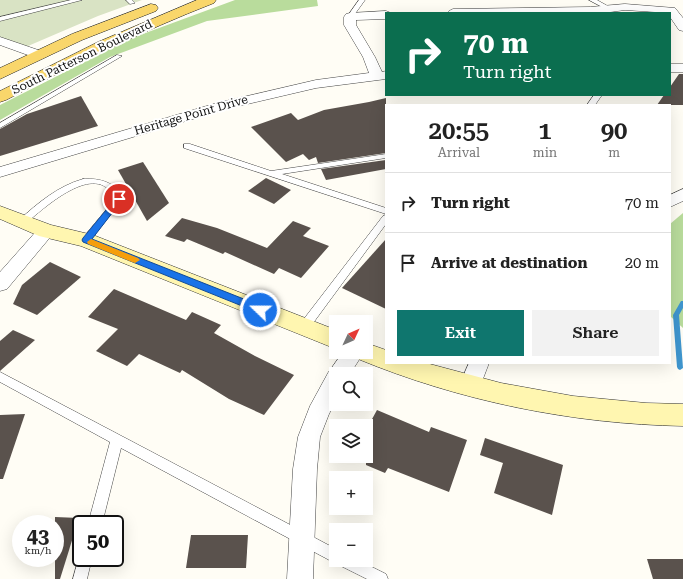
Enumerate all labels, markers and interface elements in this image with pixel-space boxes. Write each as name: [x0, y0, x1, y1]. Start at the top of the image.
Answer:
street label: South Patterson Boulevard: [9, 17, 155, 97]
text: 70 m: [463, 27, 528, 60]
icon: right: [397, 28, 449, 80]
text: Turn right: [463, 61, 551, 82]
street label: Heritage Point Drive: [133, 92, 250, 138]
text: 20:55: [428, 117, 489, 145]
text: 1: [538, 117, 552, 145]
text: 90: [601, 117, 628, 145]
text: Arrival: [438, 145, 480, 160]
text: min: [533, 145, 557, 160]
text: m: [608, 145, 620, 160]
pin: [102, 182, 136, 216]
icon: arrive: [108, 188, 130, 210]
icon: right: [397, 192, 419, 214]
text: Turn right: [431, 194, 510, 212]
text: 70 m: [625, 194, 659, 212]
icon: arrive: [397, 252, 419, 274]
text: Arrive at destination: [431, 254, 587, 272]
text: 20 m: [625, 254, 659, 272]
position arrow: [239, 289, 281, 331]
button: Exit: [397, 310, 524, 356]
button: Share: [532, 310, 659, 356]
north arrow: [329, 315, 373, 359]
map controls: [329, 315, 373, 567]
button: search: [329, 367, 373, 411]
button: layers: [329, 419, 373, 463]
button: +: [329, 471, 373, 515]
speed limit sign: 50: [72, 515, 124, 567]
button: −: [329, 523, 373, 567]
text: 43: [27, 524, 49, 548]
text: km/h: [25, 545, 51, 556]

